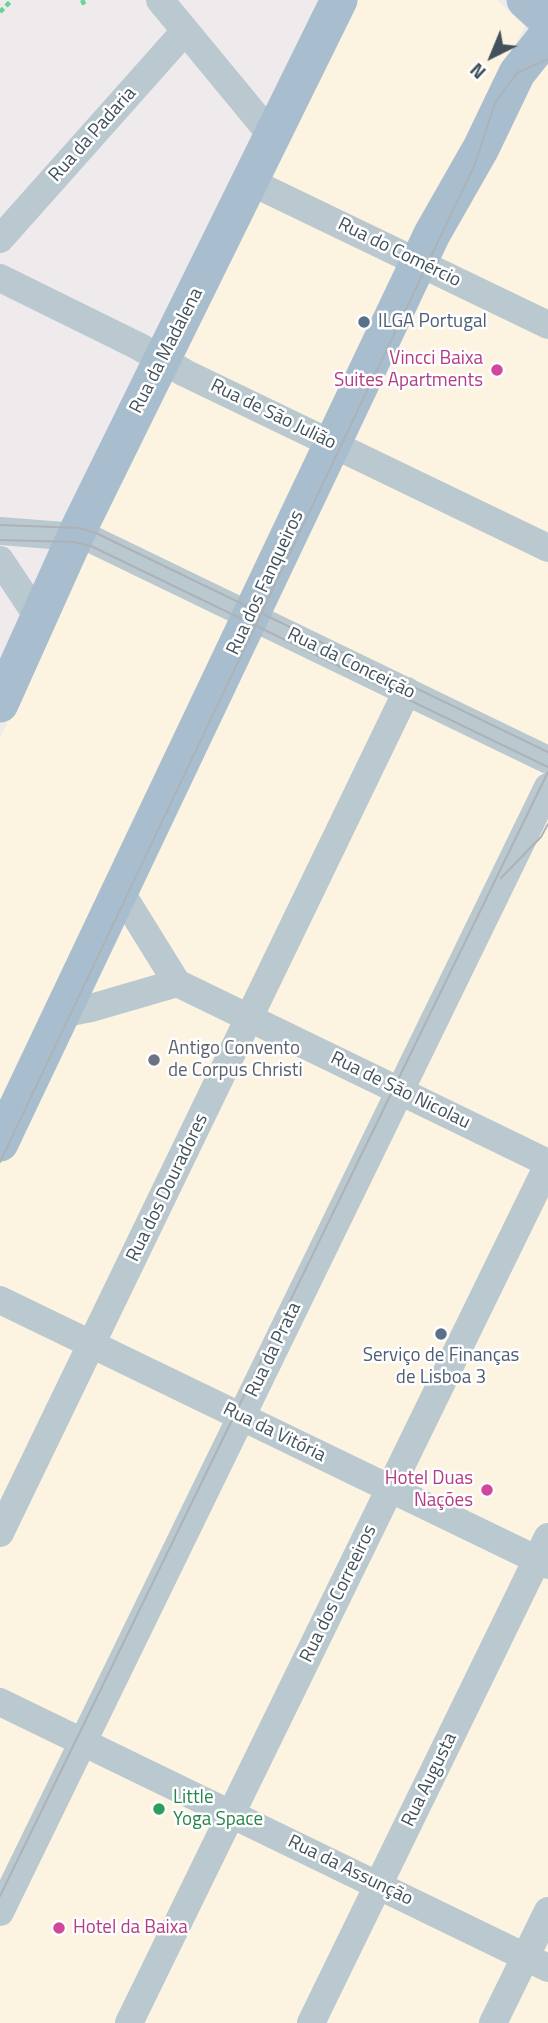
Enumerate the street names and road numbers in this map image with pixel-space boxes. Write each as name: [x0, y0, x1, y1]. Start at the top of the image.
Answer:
street label: Rua da Padaria: [44, 83, 142, 187]
street label: Rua do Comércio: [334, 213, 464, 293]
street label: Rua da Madalena: [126, 284, 208, 418]
street label: Rua de São Julião: [206, 375, 340, 455]
street label: Rua dos Fanqueiros: [223, 507, 309, 659]
street label: Rua da Conceição: [283, 623, 419, 705]
street label: Rua de São Nicolau: [326, 1047, 474, 1135]
street label: Rua dos Douradores: [122, 1110, 214, 1266]
street label: Rua da Prata: [241, 1299, 307, 1401]
street label: Rua da Vitória: [219, 1398, 329, 1468]
street label: Rua dos Correeiros: [296, 1521, 382, 1667]
street label: Rua Augusta: [397, 1729, 463, 1831]
street label: Rua da Assunção: [284, 1831, 416, 1911]

